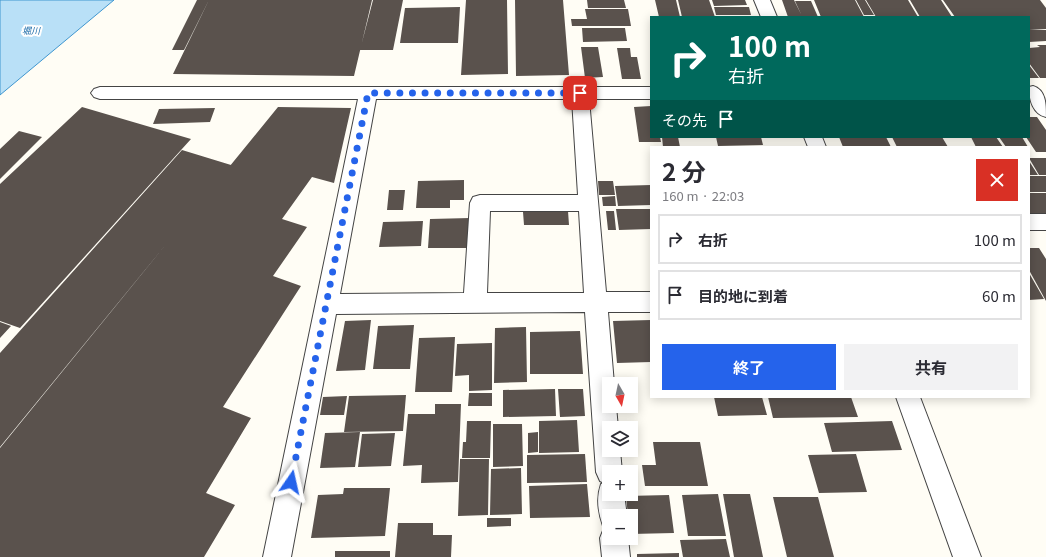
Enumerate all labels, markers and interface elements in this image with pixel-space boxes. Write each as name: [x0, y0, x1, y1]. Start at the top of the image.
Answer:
water label: 堀川: [22, 24, 41, 37]
text: 100 m: [728, 25, 811, 65]
icon: right: [662, 32, 714, 84]
text: 右折: [728, 62, 764, 88]
pin: [563, 76, 597, 110]
icon: arrive: [569, 82, 591, 104]
icon: arrive: [715, 108, 737, 130]
text: その先: [662, 109, 707, 130]
text: 2 分: [662, 153, 706, 188]
button: close: [976, 159, 1018, 201]
text: 160 m · 22:03: [662, 186, 744, 205]
icon: right: [664, 228, 686, 250]
text: 右折: [698, 229, 728, 250]
text: 100 m: [974, 229, 1016, 250]
icon: arrive: [664, 284, 686, 306]
text: 目的地に到着: [698, 285, 788, 306]
text: 60 m: [982, 285, 1016, 306]
button: 終了: [662, 344, 836, 390]
button: 共有: [844, 344, 1018, 390]
north arrow: [602, 377, 638, 413]
map controls: [602, 377, 638, 545]
button: layers: [602, 421, 638, 457]
position arrow: [270, 461, 312, 503]
button: +: [602, 465, 638, 501]
button: −: [602, 509, 638, 545]

